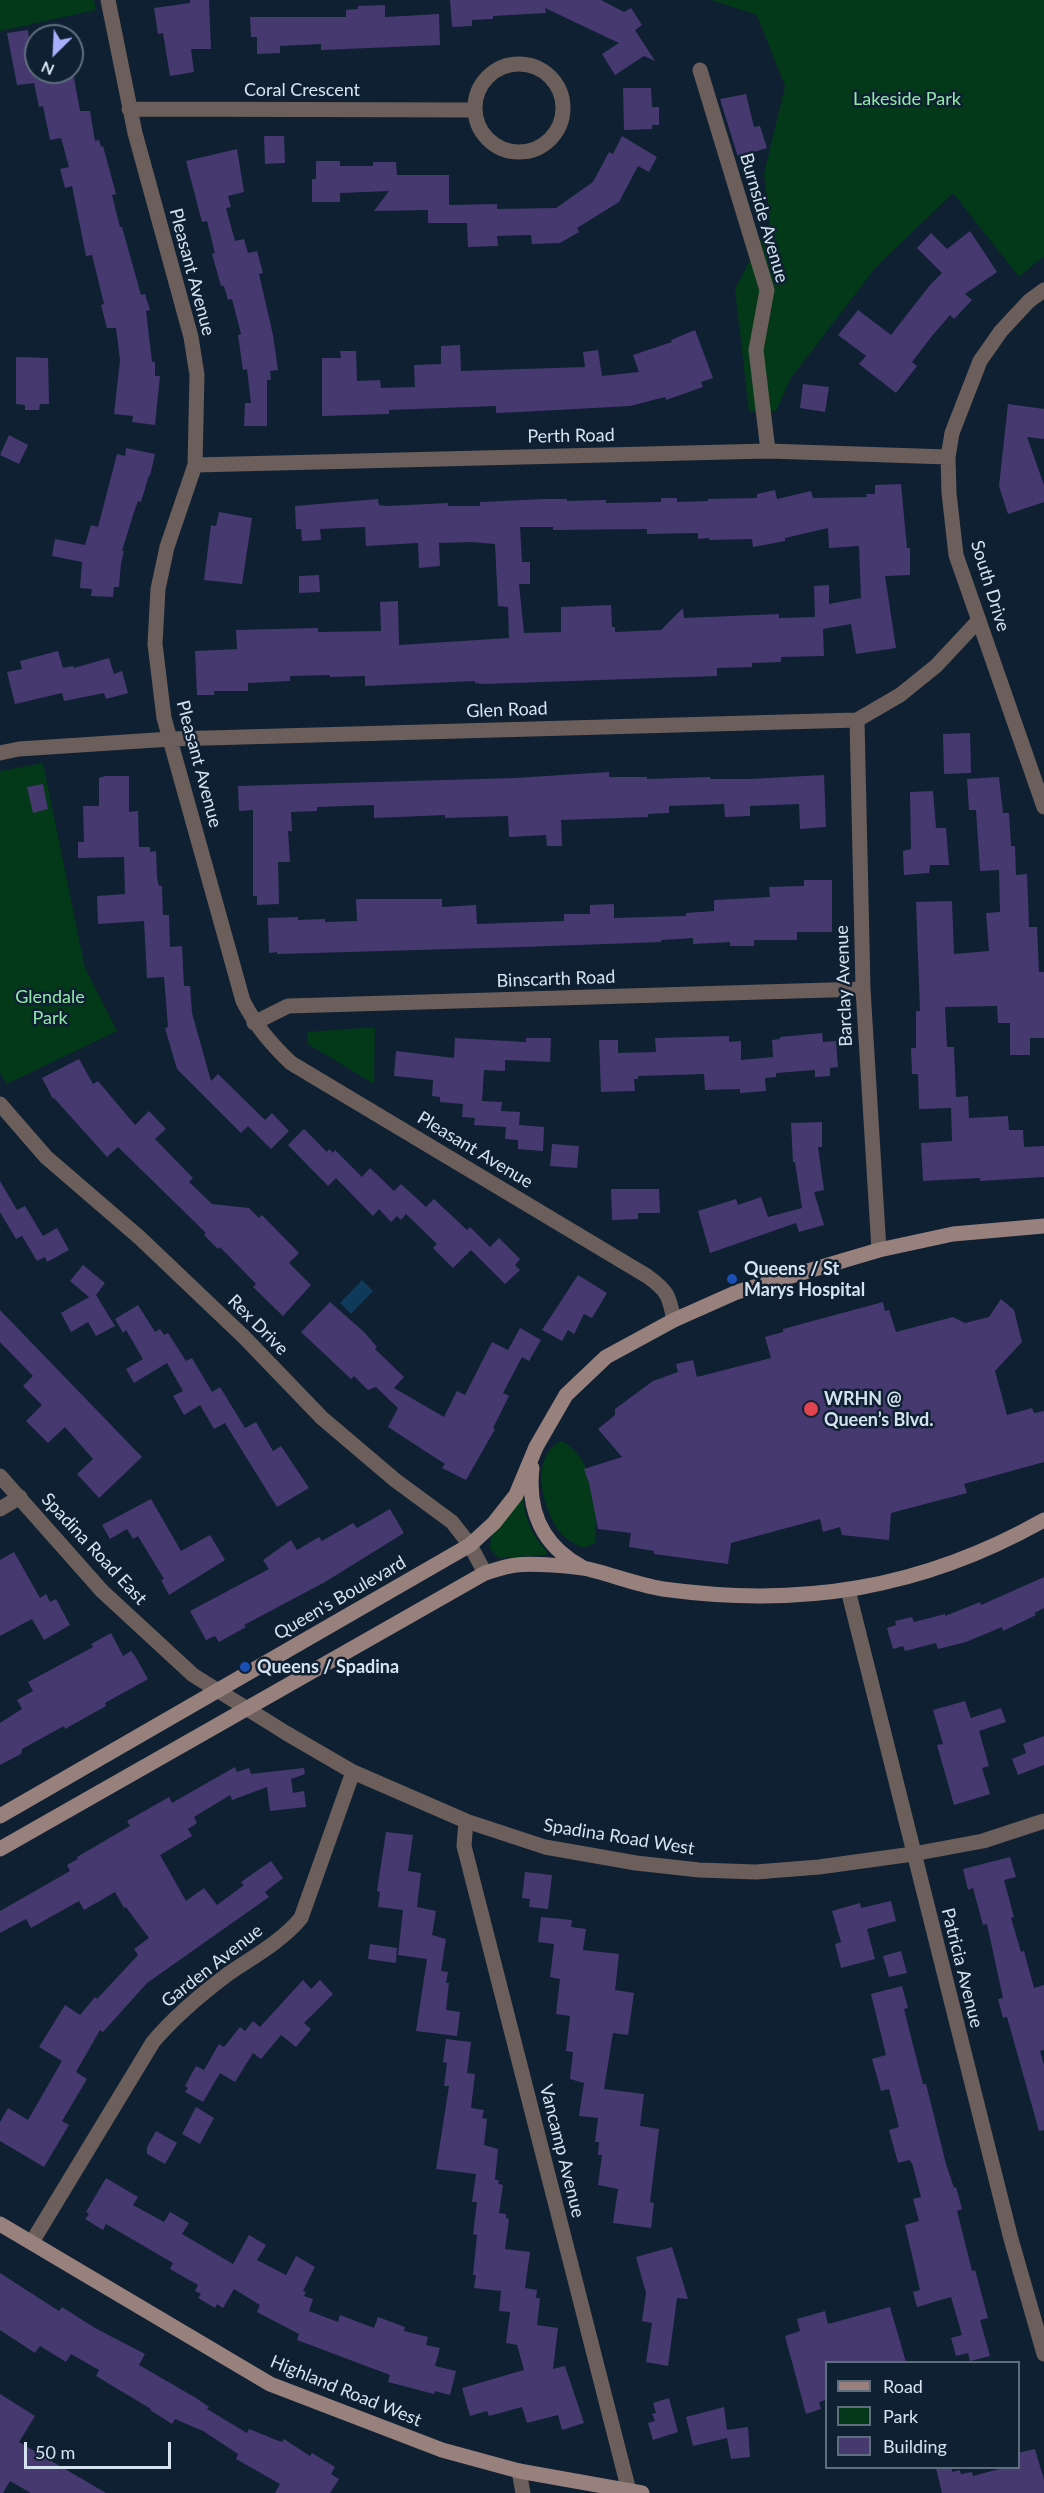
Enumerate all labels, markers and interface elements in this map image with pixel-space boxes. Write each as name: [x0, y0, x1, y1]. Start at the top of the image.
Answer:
north arrow: [24, 24, 84, 84]
text: N: [38, 58, 57, 80]
street label: Coral Crescent: [244, 79, 360, 101]
park label: Lakeside Park: [853, 88, 961, 110]
street label: Burnside Avenue: [735, 151, 793, 285]
street label: Pleasant Avenue: [165, 206, 219, 338]
street label: Perth Road: [527, 424, 615, 448]
street label: South Drive: [966, 538, 1014, 634]
street label: Pleasant Avenue: [172, 698, 226, 830]
street label: Glen Road: [466, 698, 548, 722]
street label: Barclay Avenue: [831, 925, 857, 1047]
street label: Binscarth Road: [496, 966, 616, 992]
park label: Glendale Park: [15, 986, 85, 1028]
street label: Pleasant Avenue: [413, 1107, 537, 1193]
place label: Queens / St Marys Hospital: [744, 1258, 865, 1300]
marker: Queens / St Marys Hospital: [725, 1272, 739, 1286]
street label: Rex Drive: [223, 1290, 293, 1360]
place label: WRHN @ Queen’s Blvd.: [824, 1388, 933, 1430]
marker: WRHN @ Queen’s Blvd.: [802, 1400, 820, 1418]
street label: Spadina Road East: [37, 1489, 151, 1609]
street label: Queen's Boulevard: [270, 1551, 410, 1645]
place label: Queens / Spadina: [257, 1656, 399, 1678]
marker: Queens / Spadina: [238, 1660, 252, 1674]
street label: Spadina Road West: [542, 1814, 696, 1860]
street label: Patricia Avenue: [937, 1906, 987, 2030]
street label: Garden Avenue: [157, 1920, 267, 2012]
street label: Vancamp Avenue: [535, 2082, 589, 2220]
street label: Highland Road West: [267, 2351, 425, 2431]
legend: [825, 2361, 1020, 2469]
text: Road: [883, 2375, 923, 2397]
text: Park: [883, 2405, 918, 2427]
scale bar: [27, 2430, 174, 2468]
text: Building: [883, 2435, 947, 2457]
text: 50 m: [35, 2441, 75, 2463]

